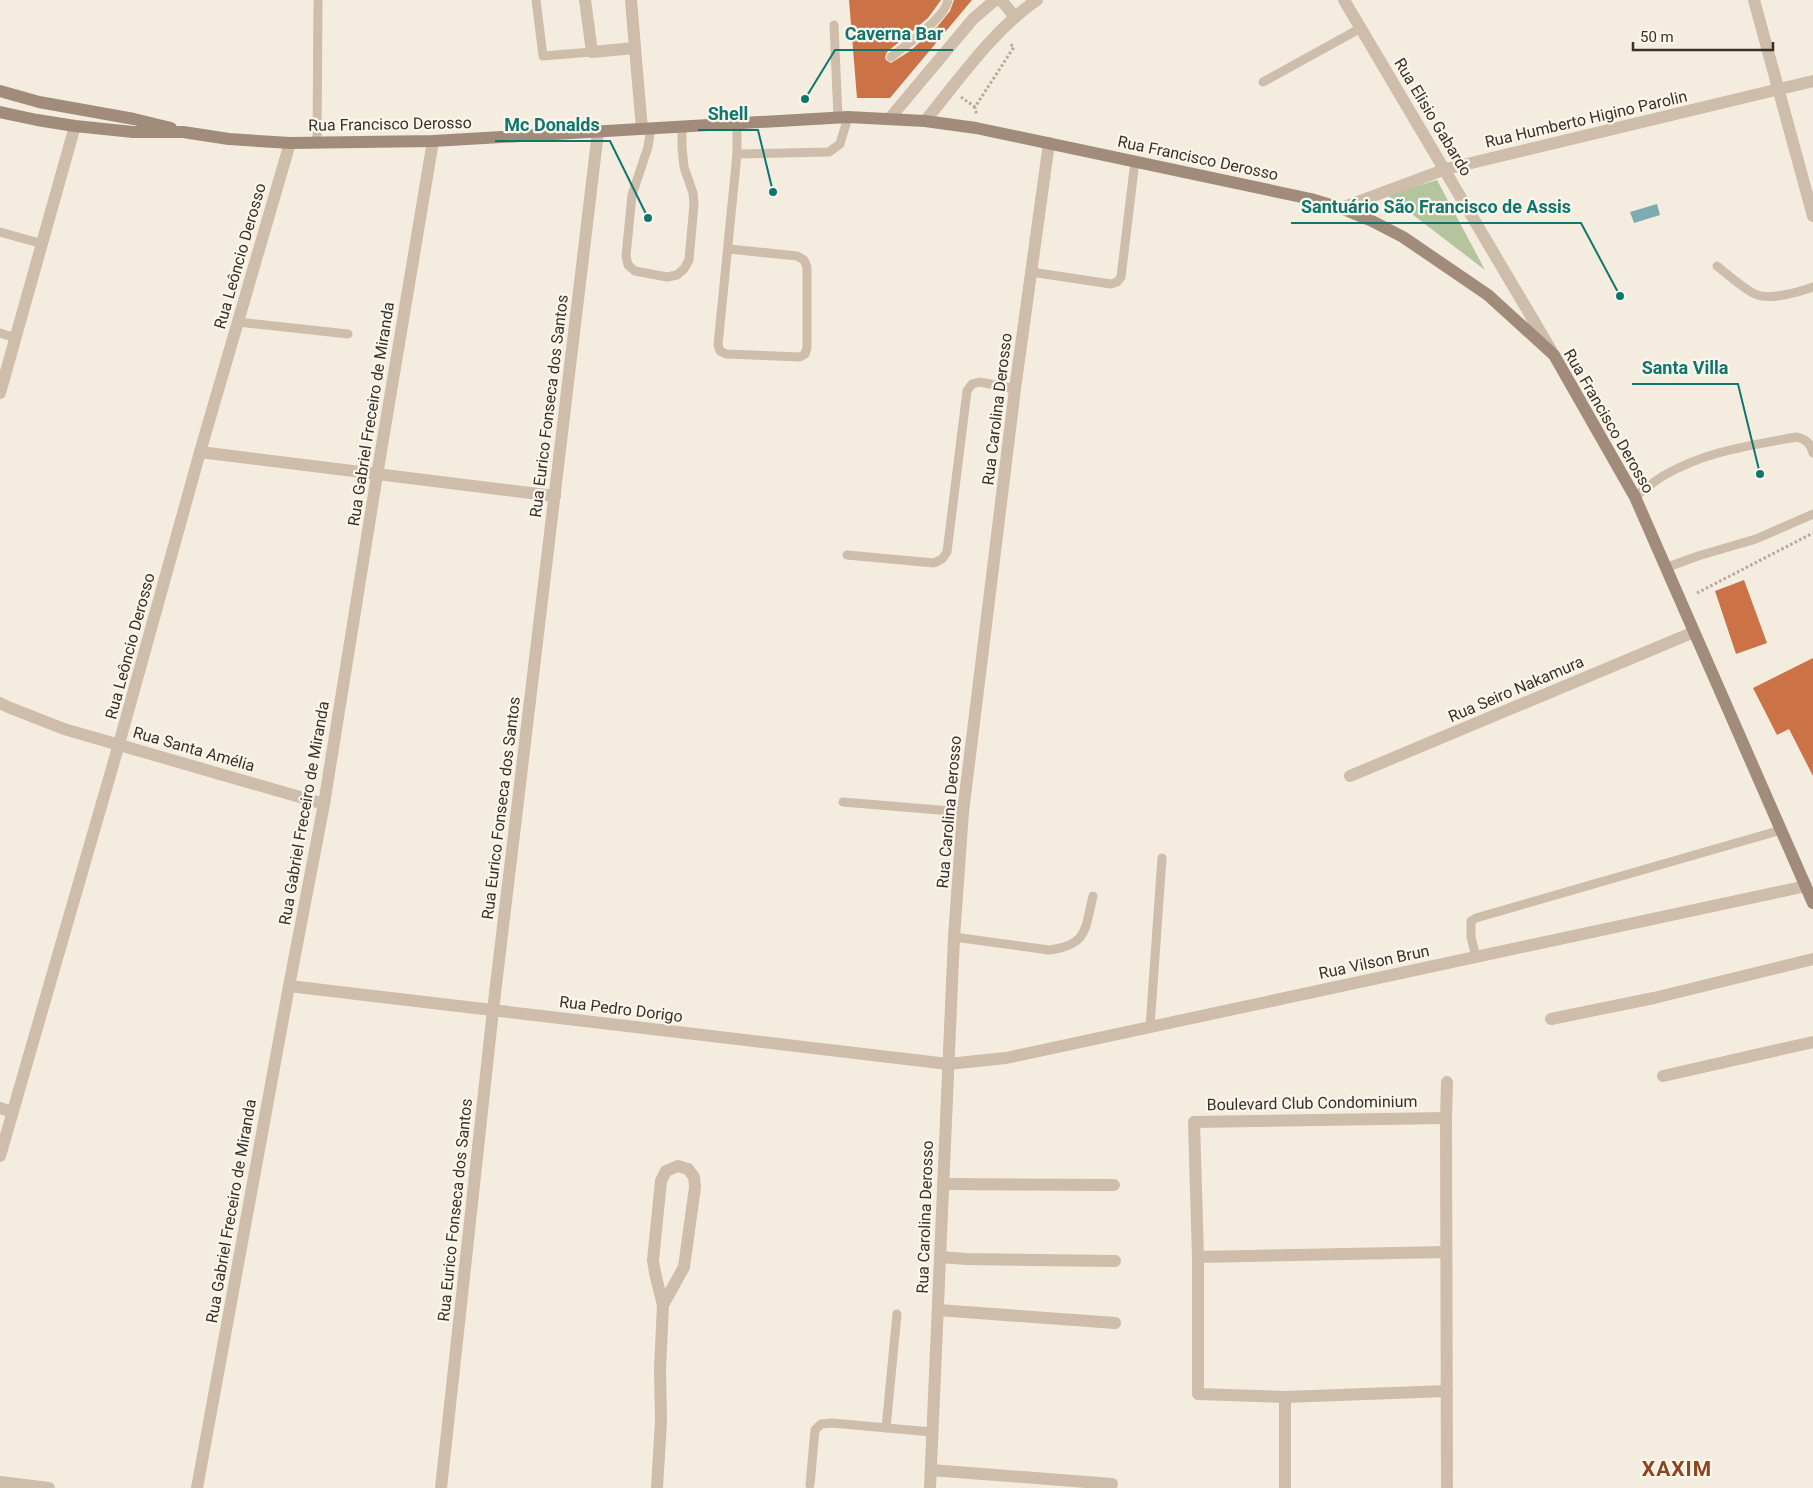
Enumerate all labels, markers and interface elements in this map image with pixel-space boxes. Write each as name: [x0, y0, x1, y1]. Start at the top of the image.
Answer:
callout: Caverna Bar: [835, 17, 953, 50]
scale bar: [1633, 20, 1773, 52]
text: Caverna Bar: [845, 23, 944, 44]
text: 50 m: [1640, 28, 1674, 46]
street label: Rua Elisio Gabardo: [1390, 55, 1476, 179]
street label: Rua Humberto Higino Parolin: [1483, 86, 1689, 152]
callout: Shell: [698, 97, 758, 130]
text: Shell: [708, 103, 748, 124]
callout: Mc Donalds: [495, 108, 610, 141]
street label: Rua Francisco Derosso: [308, 113, 472, 135]
text: Mc Donalds: [504, 114, 600, 135]
street label: Rua Francisco Derosso: [1116, 132, 1280, 184]
street label: Rua Leôncio Derosso: [210, 181, 270, 331]
callout: Santuário São Francisco de Assis: [1291, 190, 1581, 223]
text: Santuário São Francisco de Assis: [1301, 196, 1571, 217]
street label: Rua Eurico Fonseca dos Santos: [526, 294, 572, 518]
street label: Rua Gabriel Freceiro de Miranda: [344, 301, 398, 527]
street label: Rua Carolina Derosso: [978, 332, 1016, 486]
street label: Rua Francisco Derosso: [1560, 345, 1658, 497]
callout: Santa Villa: [1632, 351, 1738, 384]
text: Santa Villa: [1642, 357, 1729, 378]
street label: Rua Leôncio Derosso: [101, 571, 159, 721]
street label: Rua Seiro Nakamura: [1445, 652, 1587, 726]
street label: Rua Eurico Fonseca dos Santos: [478, 696, 524, 920]
street label: Rua Gabriel Freceiro de Miranda: [275, 700, 333, 926]
street label: Rua Santa Amélia: [131, 723, 257, 775]
street label: Rua Carolina Derosso: [933, 735, 965, 889]
street label: Rua Vilson Brun: [1317, 941, 1431, 983]
street label: Rua Pedro Dorigo: [558, 992, 684, 1026]
street label: Boulevard Club Condominium: [1206, 1092, 1418, 1114]
street label: Rua Gabriel Freceiro de Miranda: [202, 1098, 260, 1324]
street label: Rua Eurico Fonseca dos Santos: [434, 1098, 476, 1322]
street label: Rua Carolina Derosso: [913, 1140, 937, 1294]
district label: XAXIM: [1642, 1457, 1712, 1481]

